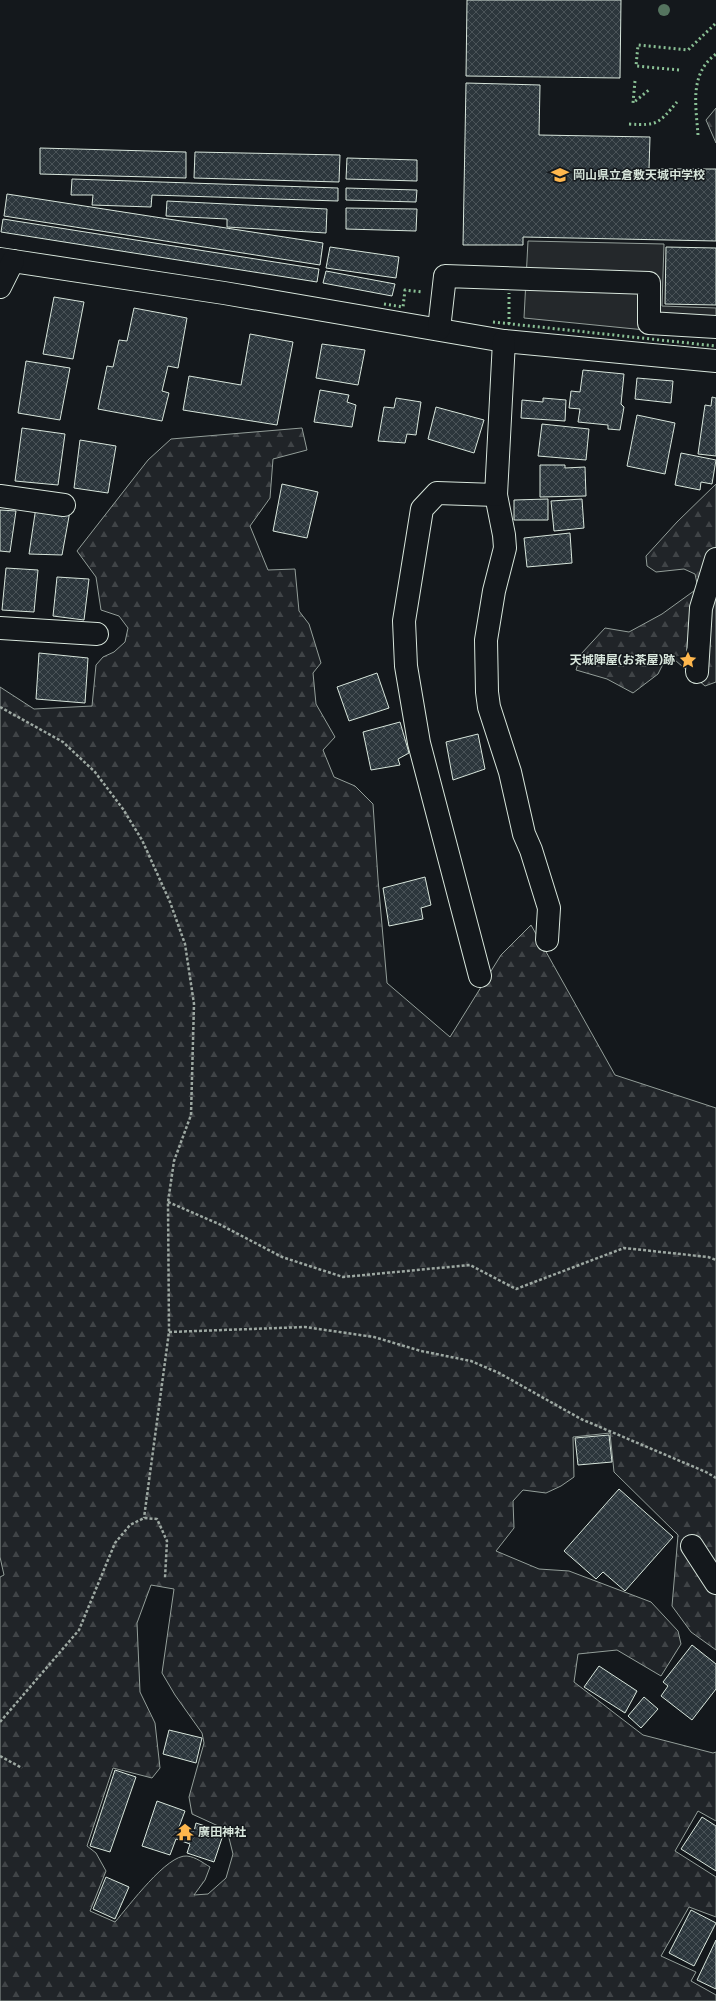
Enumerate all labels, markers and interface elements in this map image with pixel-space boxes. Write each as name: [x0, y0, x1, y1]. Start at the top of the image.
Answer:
school or university icon: 岡山県立倉敷天城中学校: [550, 165, 570, 185]
place label: 岡山県立倉敷天城中学校: [573, 168, 705, 182]
place icon: 天城陣屋(お茶屋)跡: [678, 650, 698, 670]
place label: 天城陣屋(お茶屋)跡: [570, 653, 675, 667]
temple icon: 廣田神社: [175, 1822, 195, 1842]
place label: 廣田神社: [198, 1825, 246, 1839]

